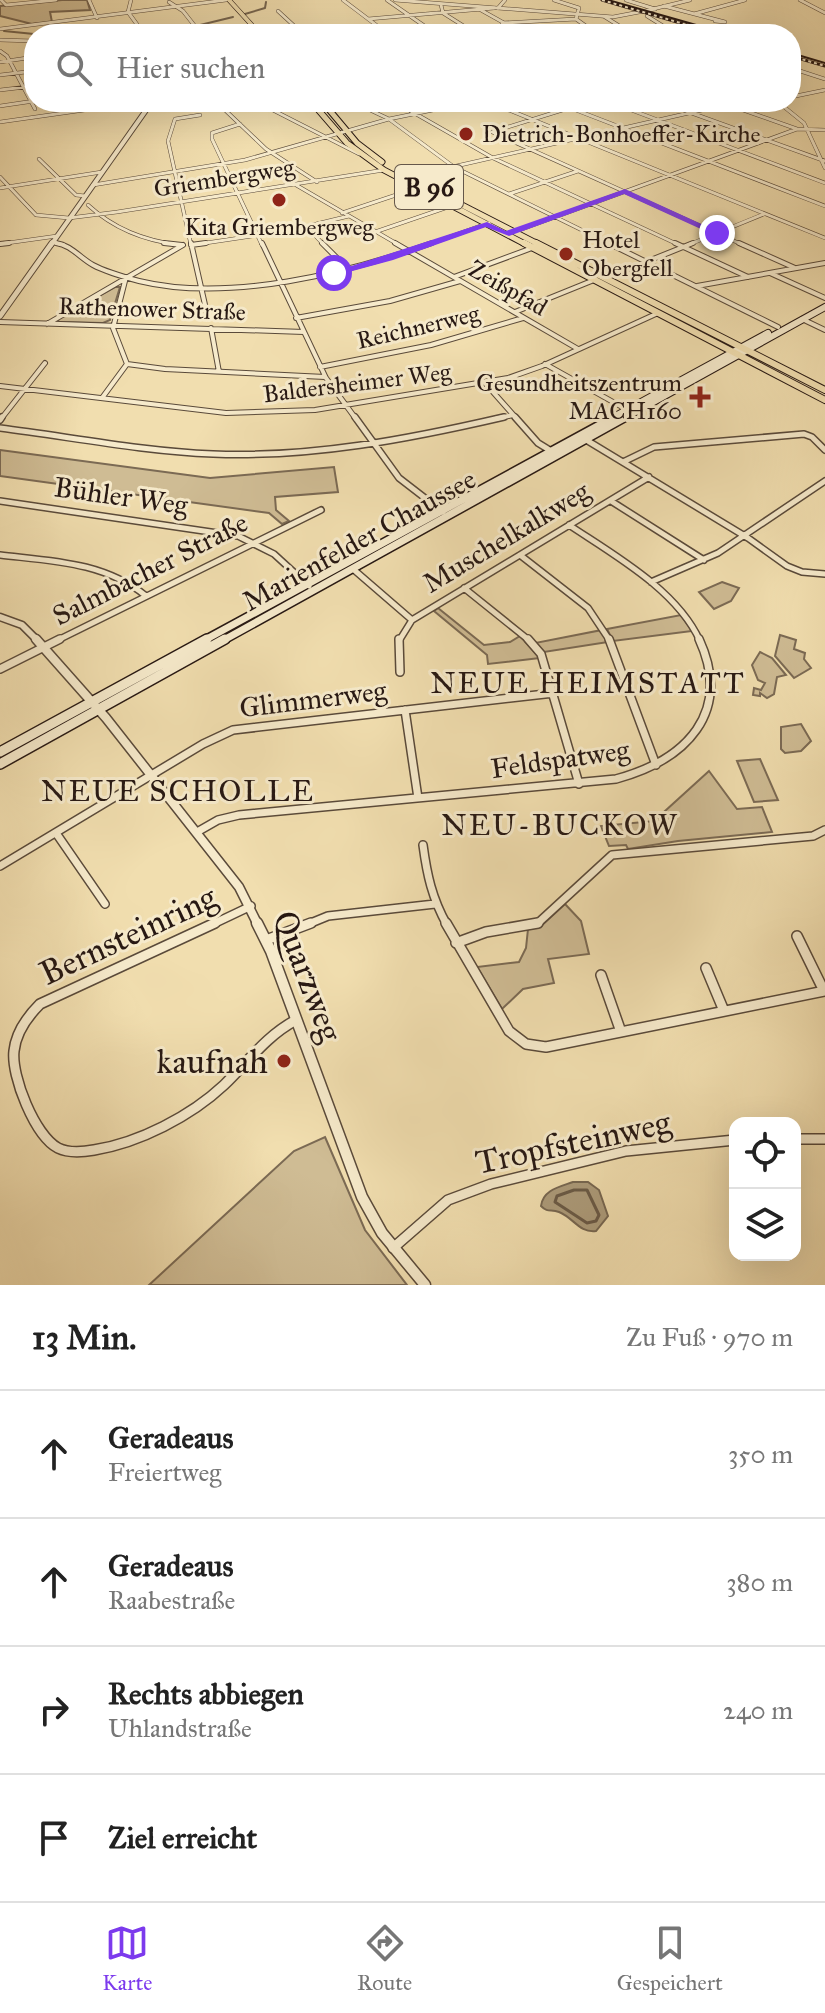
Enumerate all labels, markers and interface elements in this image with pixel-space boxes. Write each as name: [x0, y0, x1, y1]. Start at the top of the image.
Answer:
search box: [24, 24, 801, 112]
icon: search: [52, 46, 96, 90]
text: Hier suchen: [116, 50, 265, 86]
place label: Dietrich-Bonhoeffer-Kirche: [482, 119, 761, 149]
marker: Dietrich-Bonhoeffer-Kirche: [457, 125, 475, 143]
street label: Griembergweg: [152, 152, 297, 204]
road number: B 96: [395, 165, 463, 209]
marker: Kita Griembergweg: [270, 191, 288, 209]
place label: Kita Griembergweg: [184, 212, 374, 242]
route end: [699, 215, 735, 251]
place label: Hotel Obergfell: [582, 225, 673, 283]
marker: Hotel Obergfell: [557, 245, 575, 263]
street label: Zeißpfad: [463, 253, 553, 323]
route start: [316, 255, 352, 291]
street label: Rathenower Straße: [58, 291, 246, 327]
street label: Reichnerweg: [353, 298, 483, 356]
street label: Baldersheimer Weg: [261, 356, 454, 409]
place label: Gesundheitszentrum MACH160: [476, 368, 682, 426]
marker: Gesundheitszentrum MACH160: [689, 386, 711, 408]
street label: Marienfelder Chaussee: [236, 461, 482, 619]
street label: Bühler Weg: [52, 469, 191, 523]
street label: Muschelkalkweg: [416, 473, 597, 601]
street label: Salmbacher Straße: [47, 505, 253, 633]
district label: NEUE HEIMSTATT: [430, 665, 746, 701]
street label: Glimmerweg: [237, 673, 389, 725]
street label: Feldspatweg: [488, 732, 633, 786]
district label: NEUE SCHOLLE: [41, 773, 315, 809]
district label: NEU-BUCKOW: [441, 807, 679, 843]
street label: Bernsteinring: [33, 876, 223, 994]
street label: Quarzweg: [264, 905, 352, 1047]
place label: kaufnah: [157, 1041, 268, 1082]
marker: kaufnah: [275, 1052, 293, 1070]
street label: Tropfsteinweg: [472, 1101, 675, 1183]
map controls: [729, 1117, 801, 1261]
button: locate: [729, 1117, 801, 1189]
button: layers: [729, 1189, 801, 1261]
text: 13 Min.: [32, 1317, 136, 1358]
text: Zu Fuß · 970 m: [626, 1321, 793, 1353]
text: Geradeaus: [108, 1420, 234, 1456]
icon: ahead: [32, 1432, 76, 1476]
text: 350 m: [728, 1438, 793, 1470]
text: Freiertweg: [108, 1456, 221, 1488]
text: Geradeaus: [108, 1548, 234, 1584]
icon: ahead: [32, 1560, 76, 1604]
text: 380 m: [726, 1566, 793, 1598]
text: Raabestraße: [108, 1584, 235, 1616]
text: Rechts abbiegen: [108, 1676, 304, 1712]
icon: right: [32, 1688, 76, 1732]
text: 240 m: [723, 1694, 793, 1726]
text: Uhlandstraße: [108, 1712, 252, 1744]
icon: arrive: [32, 1816, 76, 1860]
text: Ziel erreicht: [108, 1820, 257, 1856]
tab: Karte: [102, 1921, 152, 1996]
tab: Route: [357, 1921, 412, 1996]
tab: Gespeichert: [617, 1921, 723, 1996]

